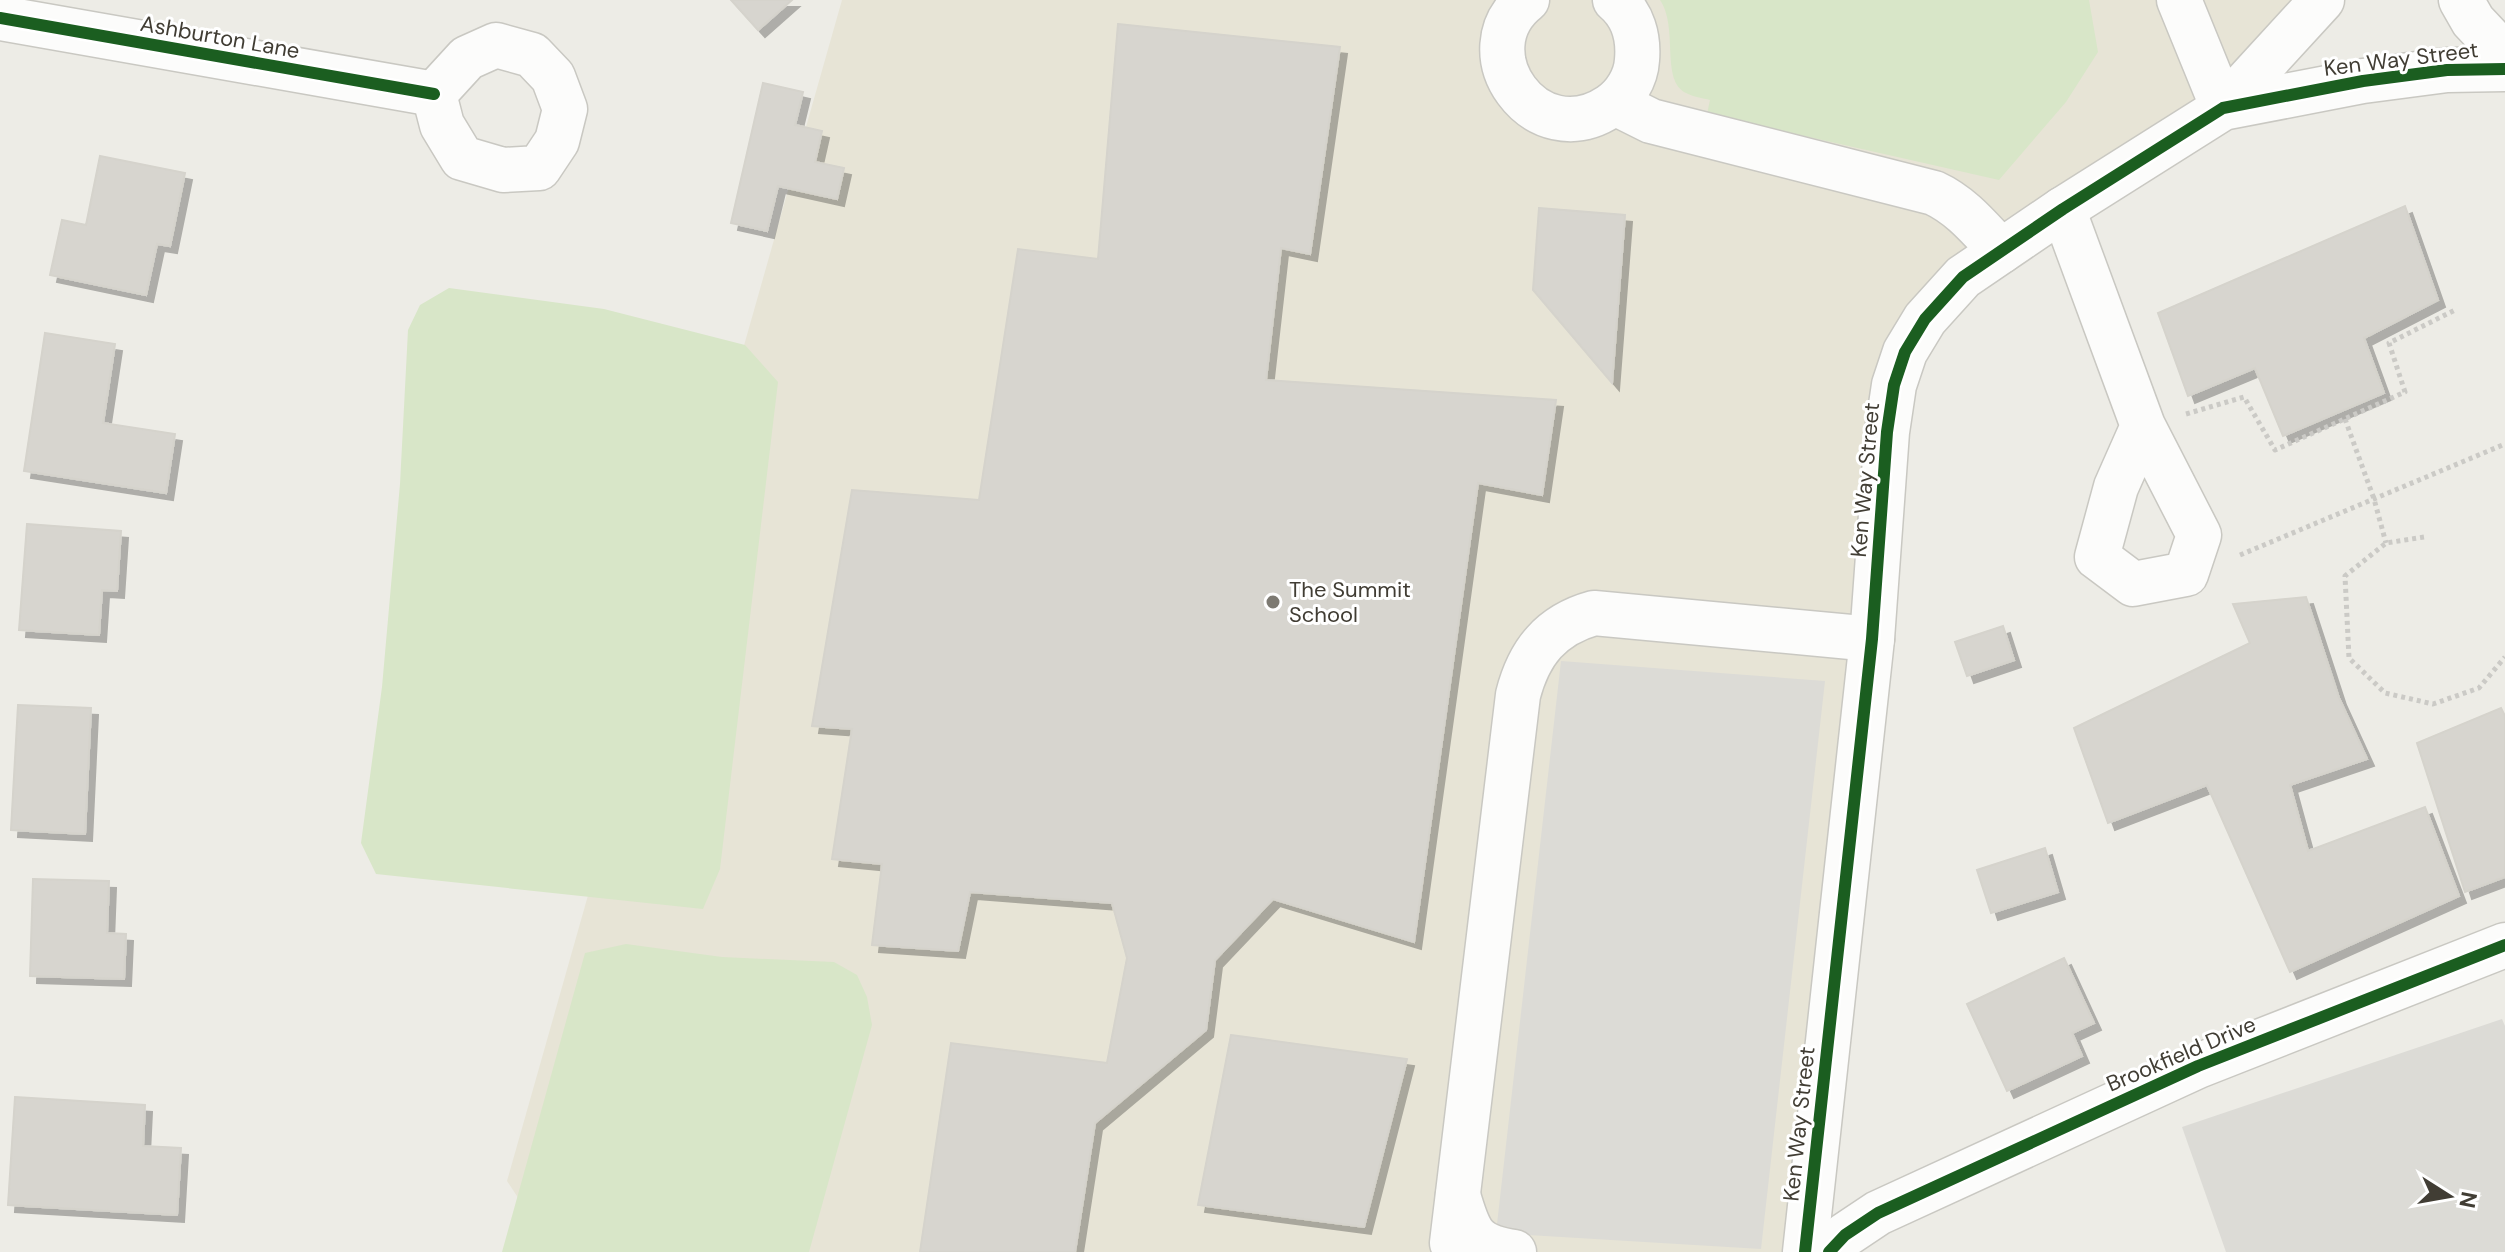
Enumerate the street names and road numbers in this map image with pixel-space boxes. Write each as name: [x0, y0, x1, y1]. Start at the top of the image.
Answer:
street label: Ashburton Lane: [138, 9, 302, 65]
street label: Ken Way Street: [2322, 35, 2480, 83]
street label: Ken Way Street: [1844, 401, 1886, 559]
street label: Brookfield Drive: [2102, 1009, 2260, 1099]
street label: Ken Way Street: [1776, 1045, 1822, 1203]

